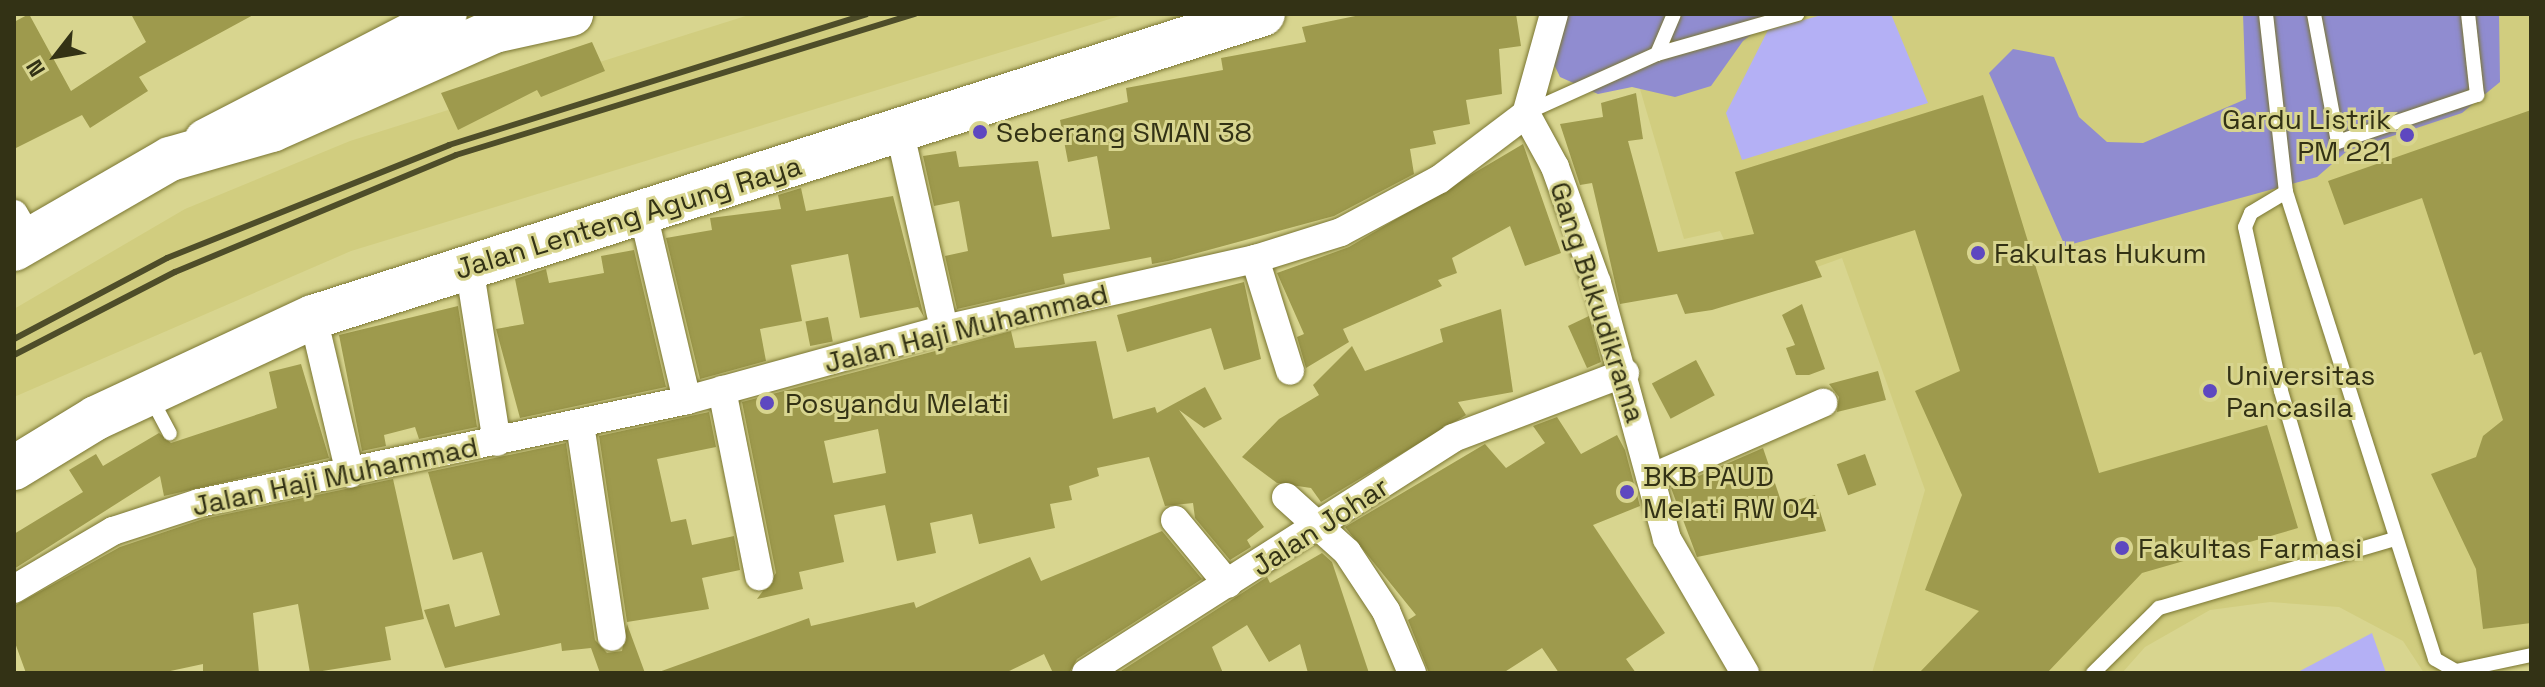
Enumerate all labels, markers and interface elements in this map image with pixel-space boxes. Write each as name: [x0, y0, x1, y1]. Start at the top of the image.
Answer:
north arrow: [16, 16, 96, 96]
text: N: [20, 55, 51, 82]
place label: Gardu Listrik PM 221: [2222, 102, 2391, 168]
place label: Seberang SMAN 38: [996, 115, 1252, 149]
marker: Seberang SMAN 38: [971, 123, 989, 141]
marker: Gardu Listrik PM 221: [2398, 126, 2416, 144]
street label: Jalan Lenteng Agung Raya: [451, 148, 805, 286]
street label: Gang Bukudikrama: [1543, 177, 1653, 427]
place label: Fakultas Hukum: [1994, 236, 2207, 270]
marker: Fakultas Hukum: [1969, 244, 1987, 262]
street label: Jalan Haji Muhammad: [821, 276, 1111, 380]
place label: Universitas Pancasila: [2226, 358, 2375, 424]
marker: Universitas Pancasila: [2201, 382, 2219, 400]
place label: Posyandu Melati: [785, 386, 1009, 420]
marker: Posyandu Melati: [756, 392, 778, 414]
street label: Jalan Haji Muhammad: [189, 429, 481, 523]
place label: BKB PAUD Melati RW 04: [1643, 459, 1818, 525]
street label: Jalan Johar: [1245, 469, 1395, 583]
marker: BKB PAUD Melati RW 04: [1618, 483, 1636, 501]
place label: Fakultas Farmasi: [2138, 531, 2362, 565]
marker: Fakultas Farmasi: [2113, 539, 2131, 557]

